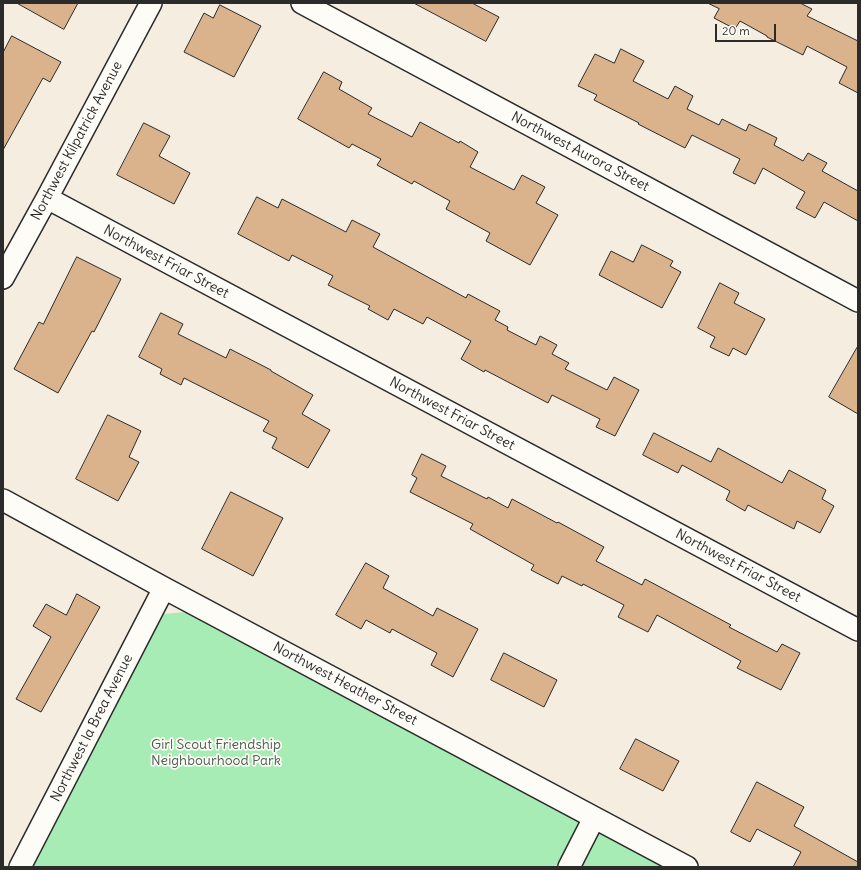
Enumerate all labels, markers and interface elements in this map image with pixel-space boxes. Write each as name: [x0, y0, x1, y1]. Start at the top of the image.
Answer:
scale bar: [717, 16, 778, 42]
text: 20 m: [722, 23, 750, 38]
street label: Northwest Kilpatrick Avenue: [28, 59, 126, 223]
street label: Northwest Aurora Street: [508, 109, 652, 195]
street label: Northwest Friar Street: [101, 222, 231, 302]
street label: Northwest Friar Street: [387, 374, 517, 454]
street label: Northwest Friar Street: [673, 526, 803, 606]
street label: Northwest Heather Street: [270, 639, 420, 729]
street label: Northwest la Brea Avenue: [47, 651, 137, 805]
park label: Girl Scout Friendship Neighbourhood Park: [151, 737, 281, 770]

